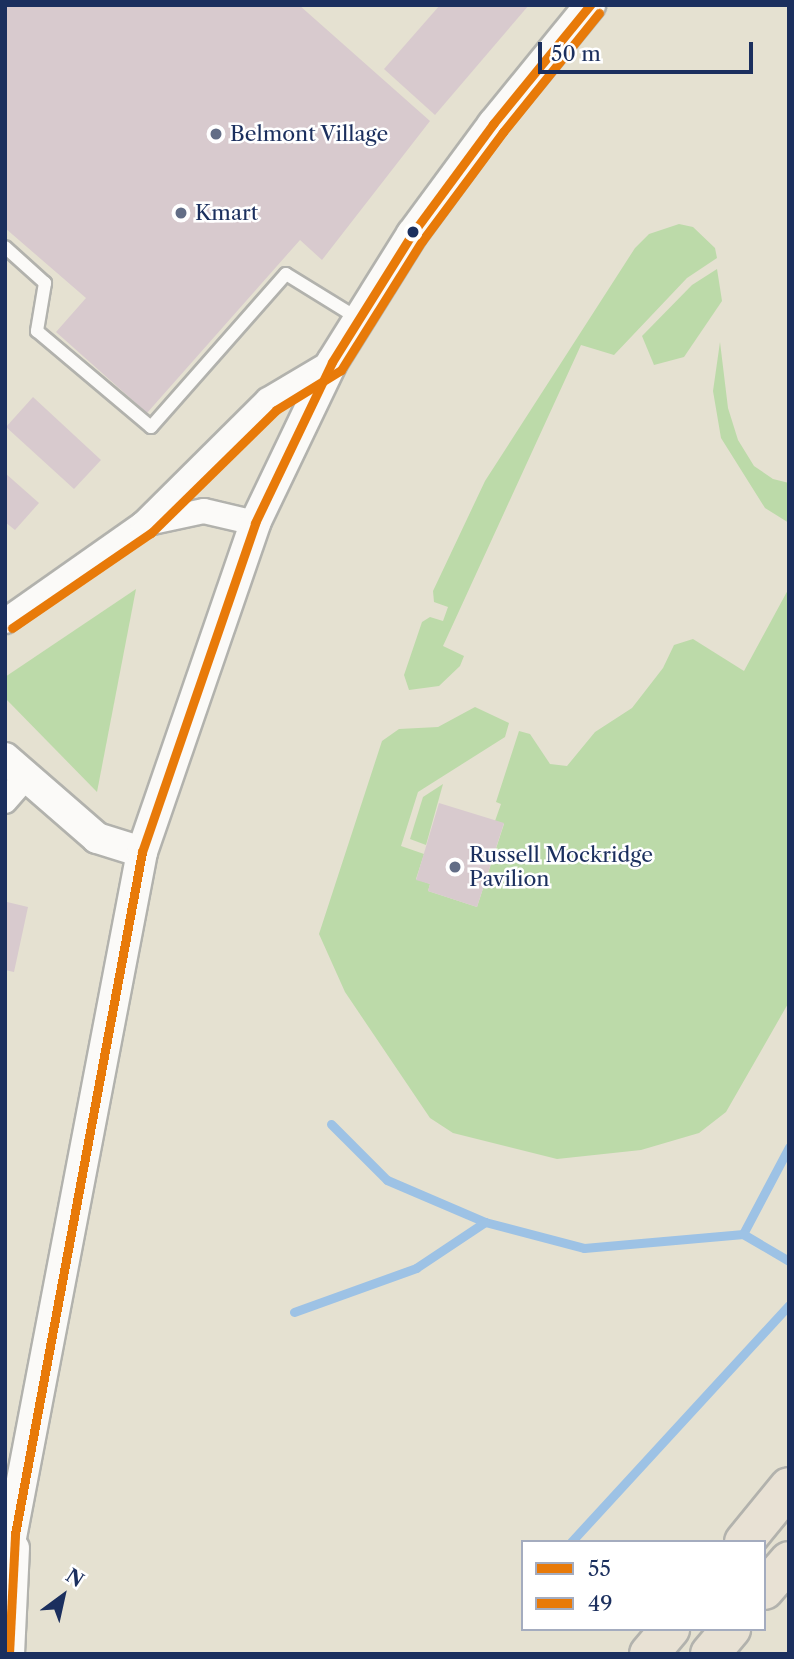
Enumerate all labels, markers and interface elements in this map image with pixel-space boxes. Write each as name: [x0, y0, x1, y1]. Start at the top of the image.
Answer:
scale bar: [542, 28, 757, 72]
text: 50 m: [551, 41, 601, 66]
place label: Belmont Village: [230, 121, 389, 147]
marker: Belmont Village: [208, 126, 224, 142]
place label: Kmart: [195, 200, 258, 226]
marker: Kmart: [173, 205, 189, 221]
unlabelled marker: [406, 225, 420, 239]
place label: Russell Mockridge Pavilion: [469, 842, 653, 892]
marker: Russell Mockridge Pavilion: [447, 859, 463, 875]
legend: [521, 1540, 766, 1631]
text: 55: [588, 1556, 611, 1581]
north arrow: [28, 1561, 98, 1631]
text: N: [62, 1564, 88, 1592]
text: 49: [588, 1591, 612, 1616]

